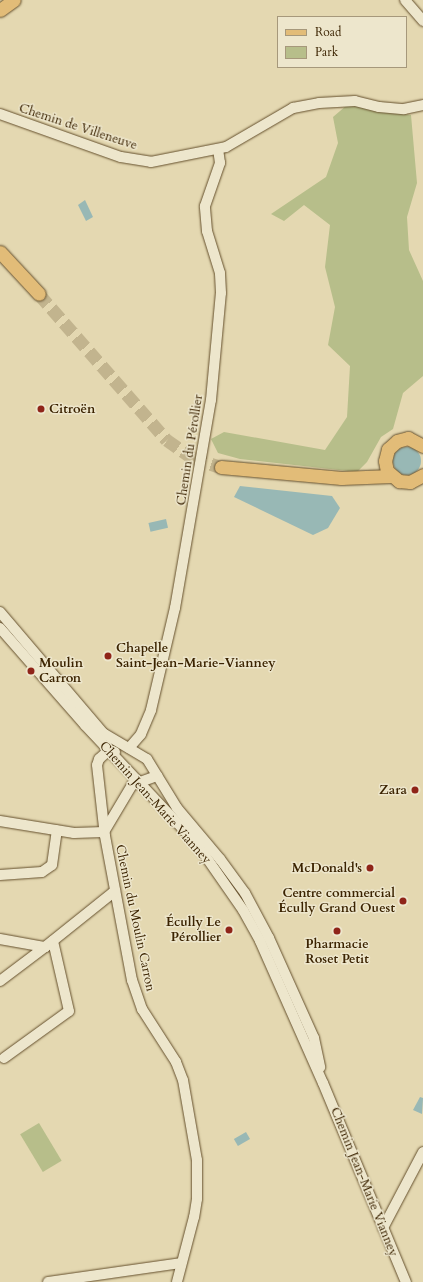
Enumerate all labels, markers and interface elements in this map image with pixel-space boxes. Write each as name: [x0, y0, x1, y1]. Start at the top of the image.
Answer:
legend: [277, 16, 407, 68]
text: Road: [315, 24, 341, 40]
text: Park: [315, 44, 338, 60]
street label: Chemin de Villeneuve: [17, 101, 139, 153]
street label: Chemin du Pérollier: [174, 393, 206, 507]
place label: Citroën: [49, 401, 95, 417]
marker: Citroën: [36, 404, 46, 414]
place label: Chapelle Saint-Jean-Marie-Vianney: [116, 641, 276, 672]
marker: Chapelle Saint-Jean-Marie-Vianney: [103, 651, 113, 661]
place label: Moulin Carron: [39, 656, 83, 687]
marker: Moulin Carron: [26, 666, 36, 676]
street label: Chemin Jean-Marie Vianney: [96, 738, 214, 868]
place label: Zara: [379, 782, 407, 798]
marker: Zara: [410, 785, 420, 795]
street label: Chemin du Moulin Carron: [112, 843, 158, 993]
place label: McDonald's: [292, 860, 362, 876]
marker: McDonald's: [365, 863, 375, 873]
place label: Centre commercial Écully Grand Ouest: [278, 886, 395, 917]
marker: Centre commercial Écully Grand Ouest: [398, 896, 408, 906]
place label: Écully Le Pérollier: [166, 915, 221, 946]
marker: Écully Le Pérollier: [224, 925, 234, 935]
marker: Pharmacie Roset Petit: [332, 926, 342, 936]
place label: Pharmacie Roset Petit: [305, 937, 369, 968]
street label: Chemin Jean-Marie Vianney: [327, 1105, 401, 1259]

